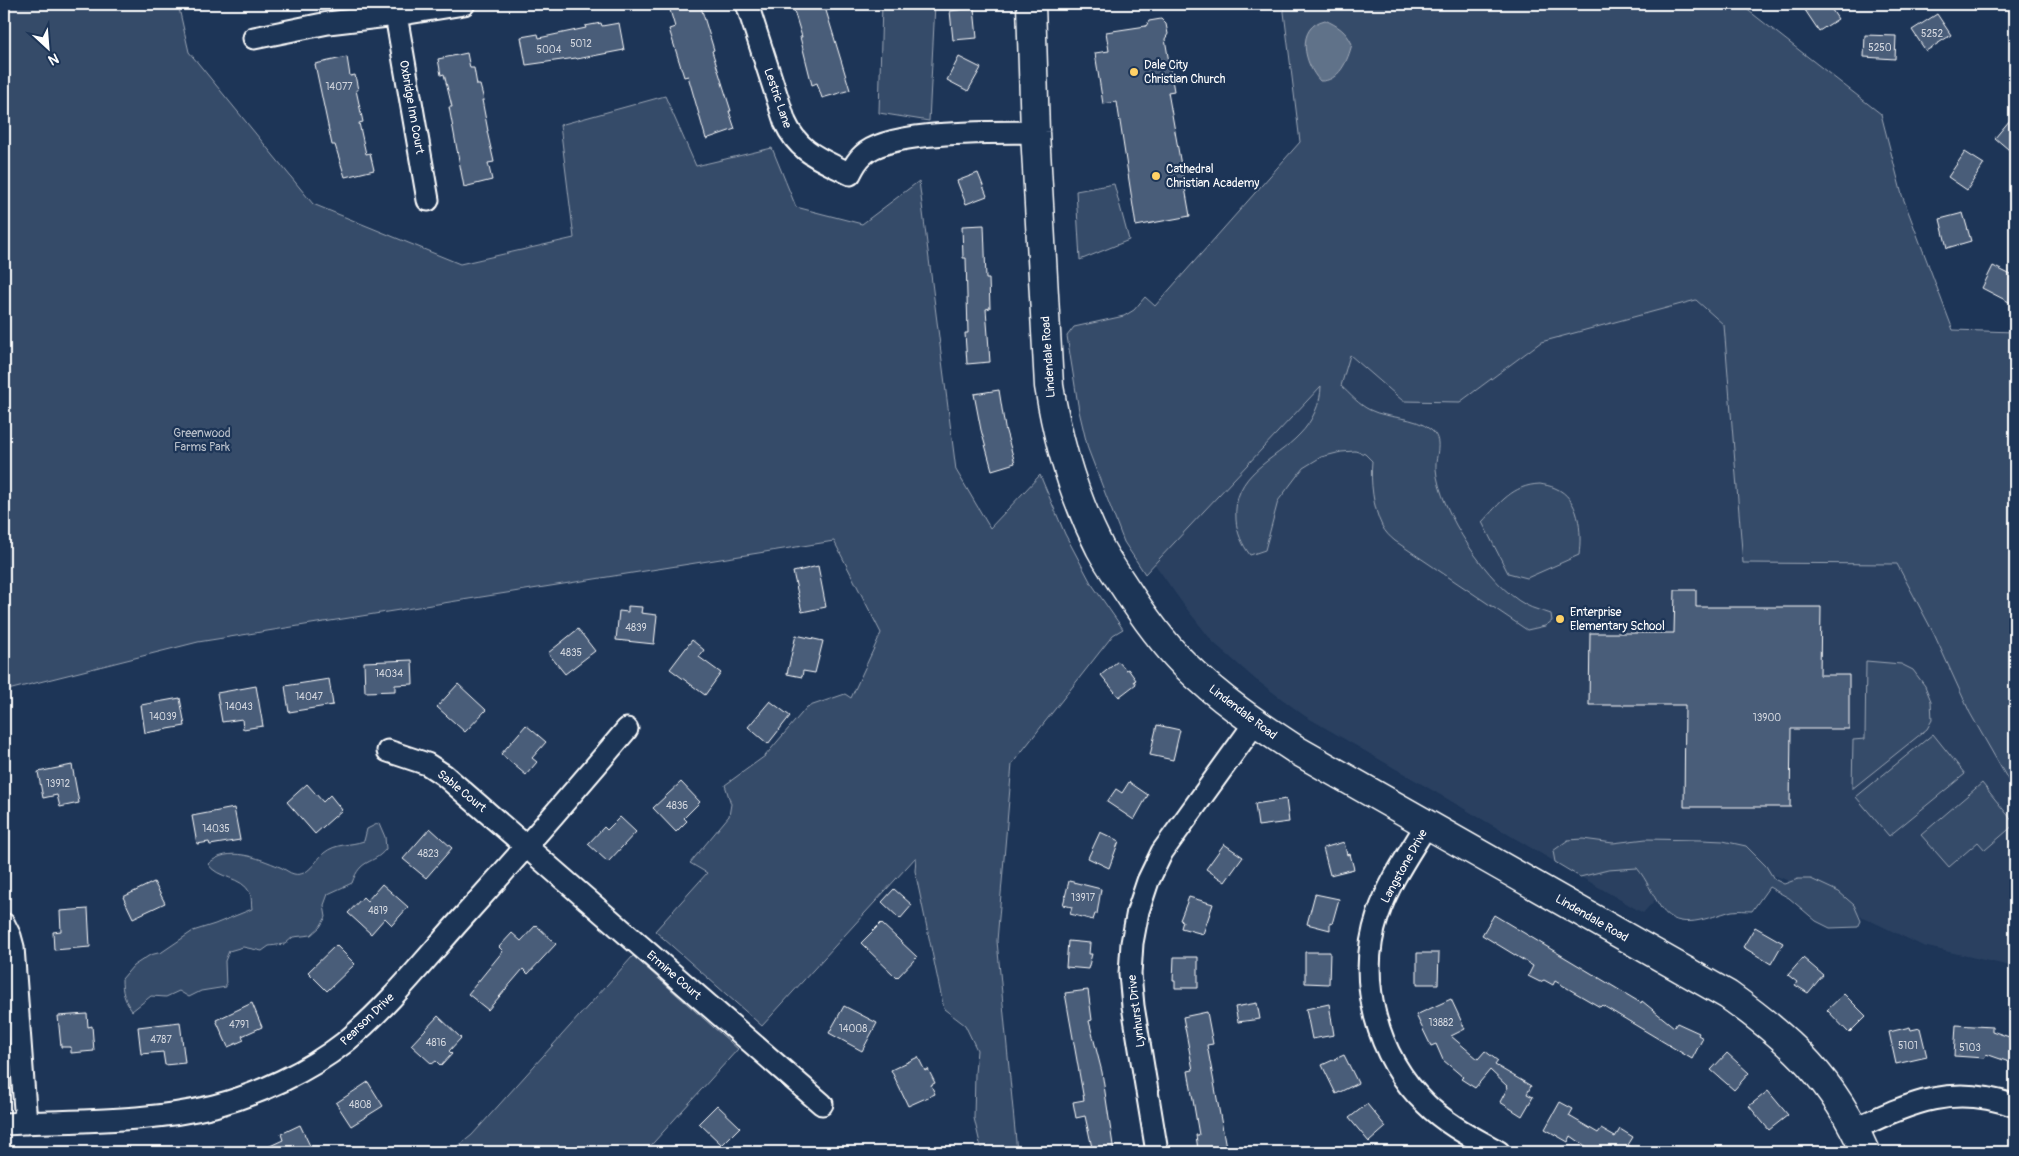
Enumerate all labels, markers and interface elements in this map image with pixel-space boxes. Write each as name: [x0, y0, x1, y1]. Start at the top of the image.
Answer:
north arrow: [22, 22, 72, 72]
house number: 5252: [1921, 28, 1943, 40]
house number: 5012: [570, 38, 592, 50]
house number: 5250: [1868, 42, 1892, 54]
house number: 5004: [537, 44, 562, 56]
text: N: [45, 50, 61, 69]
place label: Dale City Christian Church: [1144, 58, 1226, 87]
street label: Oxbridge Inn Court: [396, 59, 427, 155]
street label: Lestric Lane: [760, 66, 795, 130]
marker: Dale City Christian Church: [1128, 66, 1140, 78]
house number: 14077: [325, 81, 353, 93]
place label: Cathedral Christian Academy: [1166, 162, 1259, 191]
marker: Cathedral Christian Academy: [1150, 170, 1162, 182]
street label: Lindendale Road: [1038, 316, 1059, 398]
park label: Greenwood Farms Park: [173, 426, 231, 455]
place label: Enterprise Elementary School: [1570, 605, 1665, 634]
marker: Enterprise Elementary School: [1554, 613, 1566, 625]
house number: 4839: [625, 622, 647, 634]
house number: 4835: [560, 647, 582, 659]
house number: 14034: [375, 668, 403, 680]
street label: Lindendale Road: [1206, 682, 1280, 743]
house number: 14047: [295, 691, 324, 703]
house number: 14043: [225, 701, 253, 713]
house number: 14039: [149, 711, 177, 723]
house number: 13900: [1753, 712, 1781, 724]
street label: Sable Court: [434, 767, 489, 816]
house number: 13912: [46, 778, 70, 790]
house number: 4836: [666, 800, 688, 812]
house number: 14035: [202, 823, 230, 835]
street label: Langstone Drive: [1378, 827, 1431, 906]
house number: 4823: [417, 848, 439, 860]
house number: 13917: [1071, 892, 1096, 904]
street label: Lindendale Road: [1553, 892, 1631, 945]
house number: 4819: [368, 905, 388, 917]
street label: Ermine Court: [643, 948, 704, 1003]
street label: Lynhurst Drive: [1125, 974, 1148, 1048]
street label: Pearson Drive: [337, 990, 397, 1049]
house number: 13882: [1428, 1017, 1454, 1029]
house number: 4791: [229, 1019, 249, 1031]
house number: 14008: [839, 1023, 867, 1035]
house number: 4787: [150, 1034, 172, 1046]
house number: 4816: [426, 1037, 446, 1049]
house number: 5101: [1898, 1040, 1918, 1052]
house number: 5103: [1959, 1042, 1981, 1054]
house number: 4808: [349, 1099, 371, 1111]

